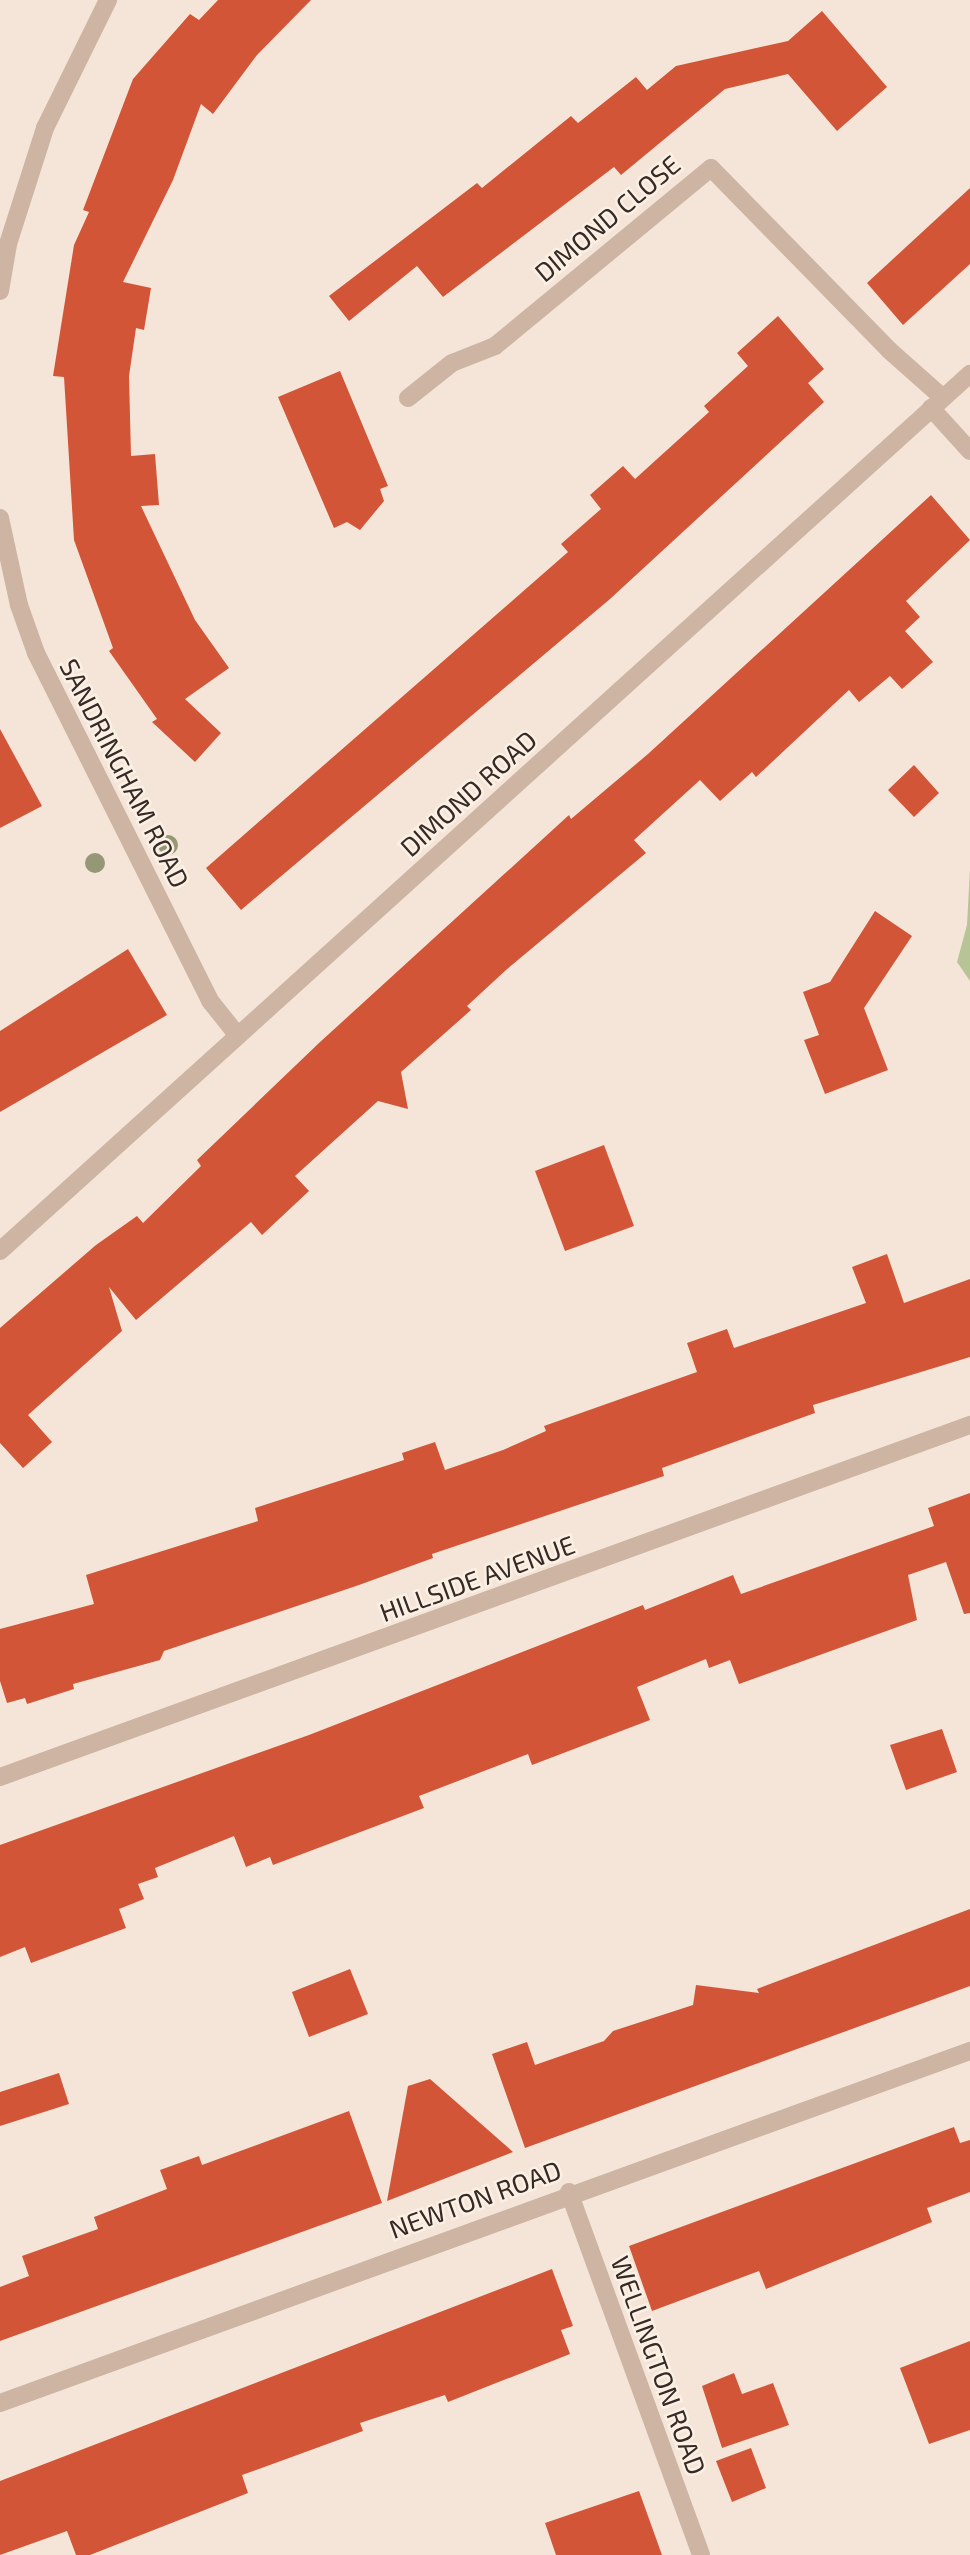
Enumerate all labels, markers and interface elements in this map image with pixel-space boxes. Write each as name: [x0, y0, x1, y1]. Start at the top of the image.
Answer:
street label: DIMOND CLOSE: [528, 148, 686, 288]
street label: SANDRINGHAM ROAD: [54, 653, 196, 893]
street label: DIMOND ROAD: [394, 724, 542, 862]
street label: HILLSIDE AVENUE: [375, 1528, 579, 1628]
street label: NEWTON ROAD: [385, 2153, 565, 2245]
street label: WELLINGTON ROAD: [605, 2251, 713, 2479]

